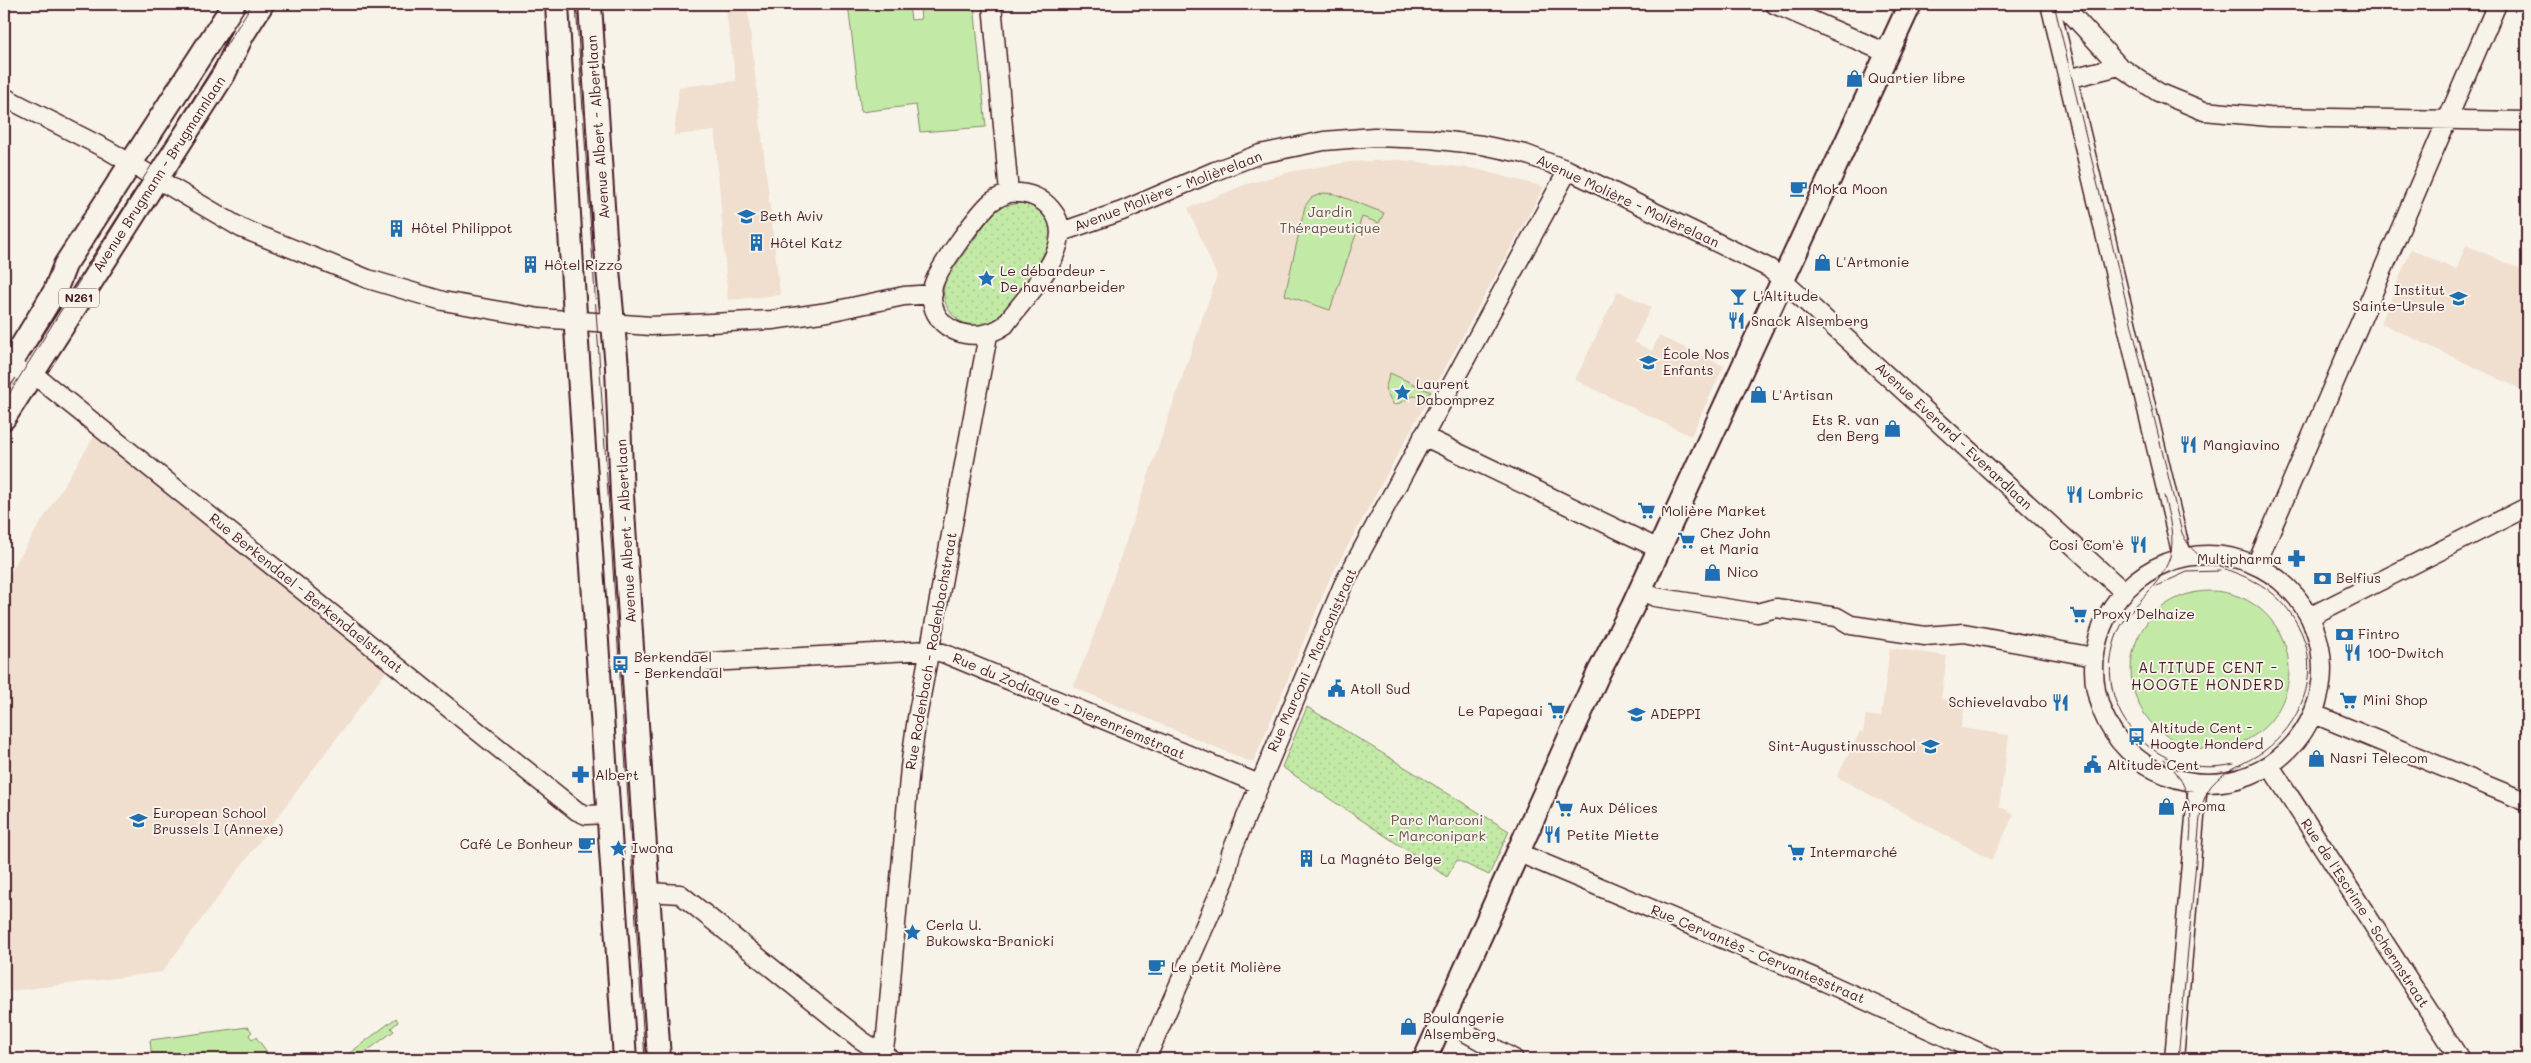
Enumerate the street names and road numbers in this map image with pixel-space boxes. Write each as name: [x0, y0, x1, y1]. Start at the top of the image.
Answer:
street label: Avenue Albert - Albertlaan: [582, 34, 613, 220]
street label: Avenue Brugmann - Brugmannlaan: [88, 72, 229, 275]
street label: Avenue Molière - Molièrelaan: [1071, 146, 1264, 235]
street label: Avenue Molière - Molièrelaan: [1534, 150, 1723, 251]
road number: N261: [59, 288, 99, 308]
street label: Avenue Everard - Everardlaan: [1872, 358, 2037, 514]
street label: Avenue Albert - Albertlaan: [611, 438, 640, 624]
street label: Rue Berkendael - Berkendaelstraat: [205, 508, 407, 677]
street label: Rue Rodenbach - Rodenbachstraat: [900, 531, 961, 771]
street label: Rue Marconi - Marconistraat: [1262, 565, 1361, 755]
street label: Rue du Zodiaque - Dierenriemstraat: [950, 648, 1189, 763]
street label: Rue de l'Escrime - Schermstraat: [2297, 814, 2434, 1011]
street label: Rue Cervantès - Cervantesstraat: [1648, 900, 1868, 1007]

